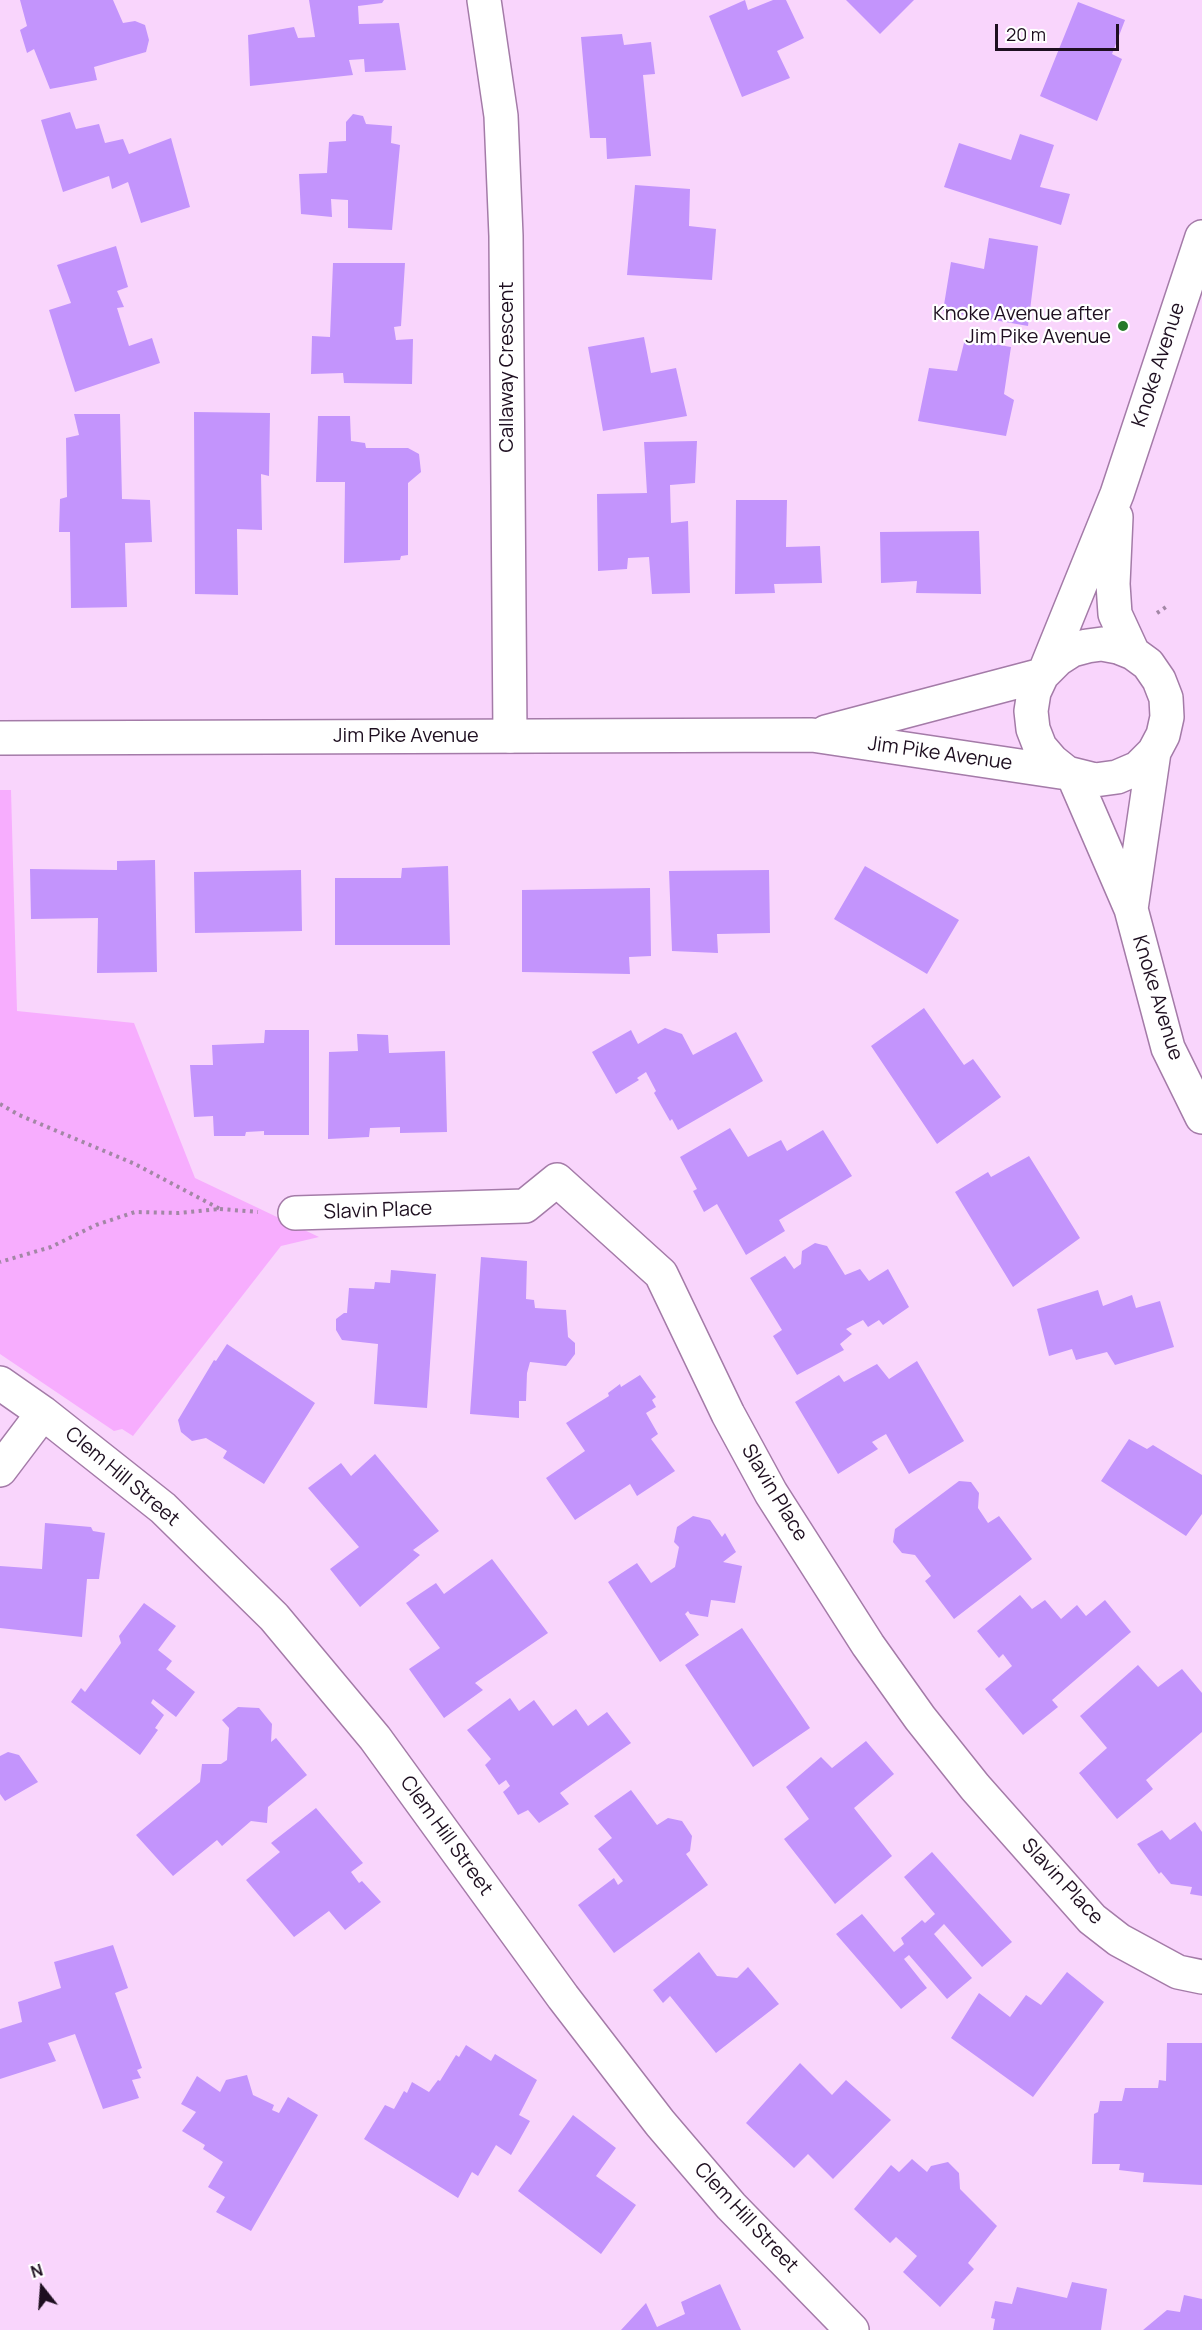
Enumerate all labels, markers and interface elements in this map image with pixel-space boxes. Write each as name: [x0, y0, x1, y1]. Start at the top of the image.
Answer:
scale bar: [998, 12, 1122, 50]
text: 20 m: [1006, 22, 1046, 46]
street label: Callaway Crescent: [495, 282, 519, 452]
street label: Knoke Avenue: [1128, 300, 1190, 430]
place label: Knoke Avenue after Jim Pike Avenue: [933, 302, 1111, 349]
marker: Knoke Avenue after Jim Pike Avenue: [1116, 319, 1130, 333]
street label: Jim Pike Avenue: [333, 724, 479, 748]
street label: Jim Pike Avenue: [866, 732, 1014, 776]
street label: Knoke Avenue: [1127, 933, 1187, 1063]
street label: Slavin Place: [323, 1197, 433, 1225]
street label: Clem Hill Street: [60, 1422, 184, 1532]
street label: Slavin Place: [736, 1440, 812, 1546]
street label: Clem Hill Street: [395, 1772, 497, 1900]
street label: Slavin Place: [1016, 1834, 1108, 1930]
street label: Clem Hill Street: [689, 2158, 803, 2278]
north arrow: [12, 2258, 72, 2318]
text: N: [28, 2259, 45, 2283]

